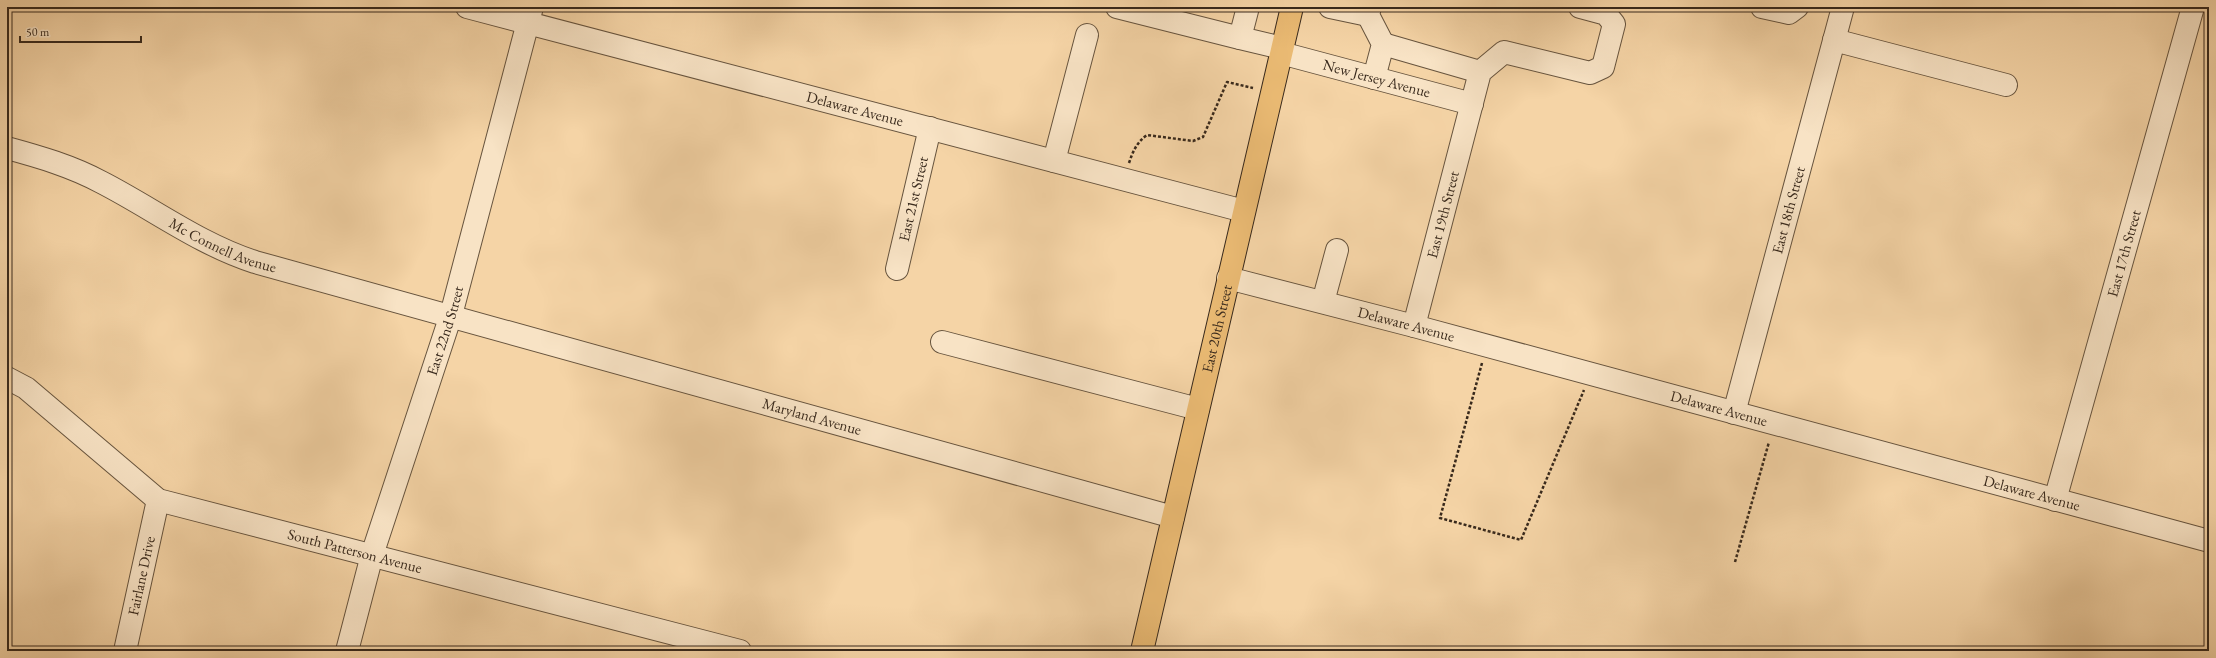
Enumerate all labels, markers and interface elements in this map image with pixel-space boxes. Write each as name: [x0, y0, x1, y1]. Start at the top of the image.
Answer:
scale bar: [20, 18, 141, 44]
text: 50 m: [26, 24, 50, 40]
street label: New Jersey Avenue: [1321, 55, 1433, 102]
street label: Delaware Avenue: [804, 87, 906, 130]
street label: East 21st Street: [894, 154, 932, 243]
street label: East 18th Street: [1767, 164, 1809, 256]
street label: East 19th Street: [1422, 169, 1463, 260]
street label: East 17th Street: [2102, 207, 2145, 299]
street label: Mc Connell Avenue: [166, 213, 279, 277]
street label: East 20th Street: [1197, 282, 1236, 374]
street label: East 22nd Street: [422, 284, 467, 378]
street label: Delaware Avenue: [1356, 302, 1457, 346]
street label: Delaware Avenue: [1669, 386, 1770, 430]
street label: Maryland Avenue: [760, 393, 864, 439]
street label: Delaware Avenue: [1981, 470, 2082, 515]
street label: South Patterson Avenue: [286, 524, 424, 577]
street label: Fairlane Drive: [123, 534, 159, 617]

